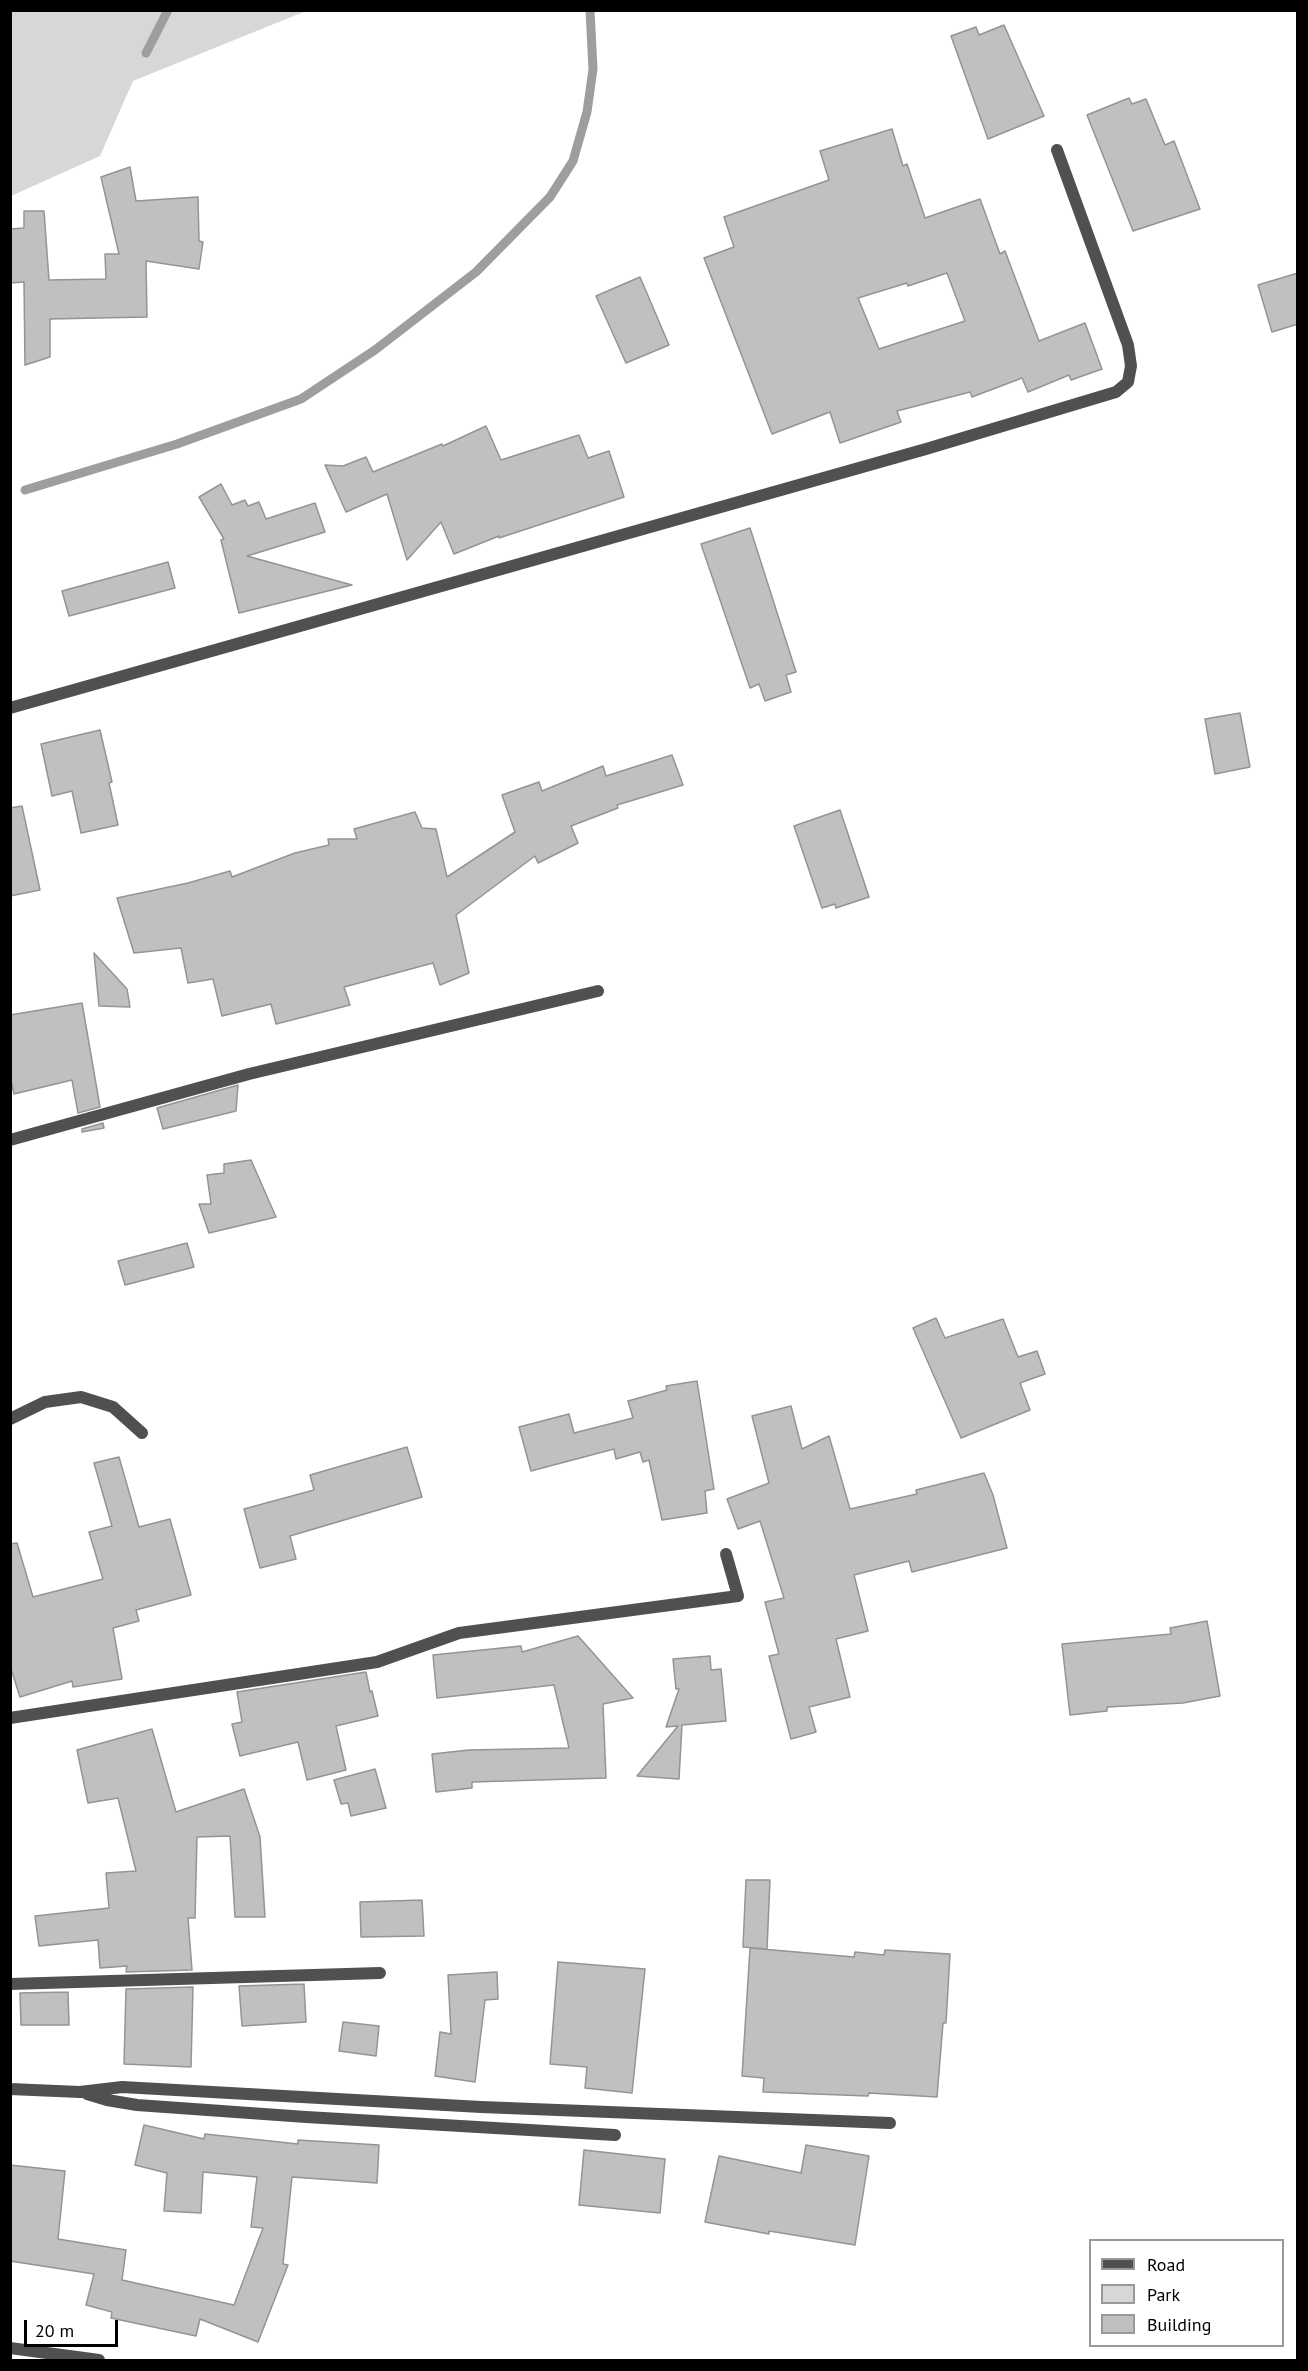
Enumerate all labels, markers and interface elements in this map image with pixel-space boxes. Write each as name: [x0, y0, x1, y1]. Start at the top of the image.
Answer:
legend: [1089, 2239, 1284, 2347]
text: Road: [1147, 2253, 1185, 2276]
text: Park: [1147, 2283, 1180, 2306]
scale bar: [27, 2308, 122, 2346]
text: Building: [1147, 2313, 1211, 2336]
text: 20 m: [35, 2319, 74, 2342]

